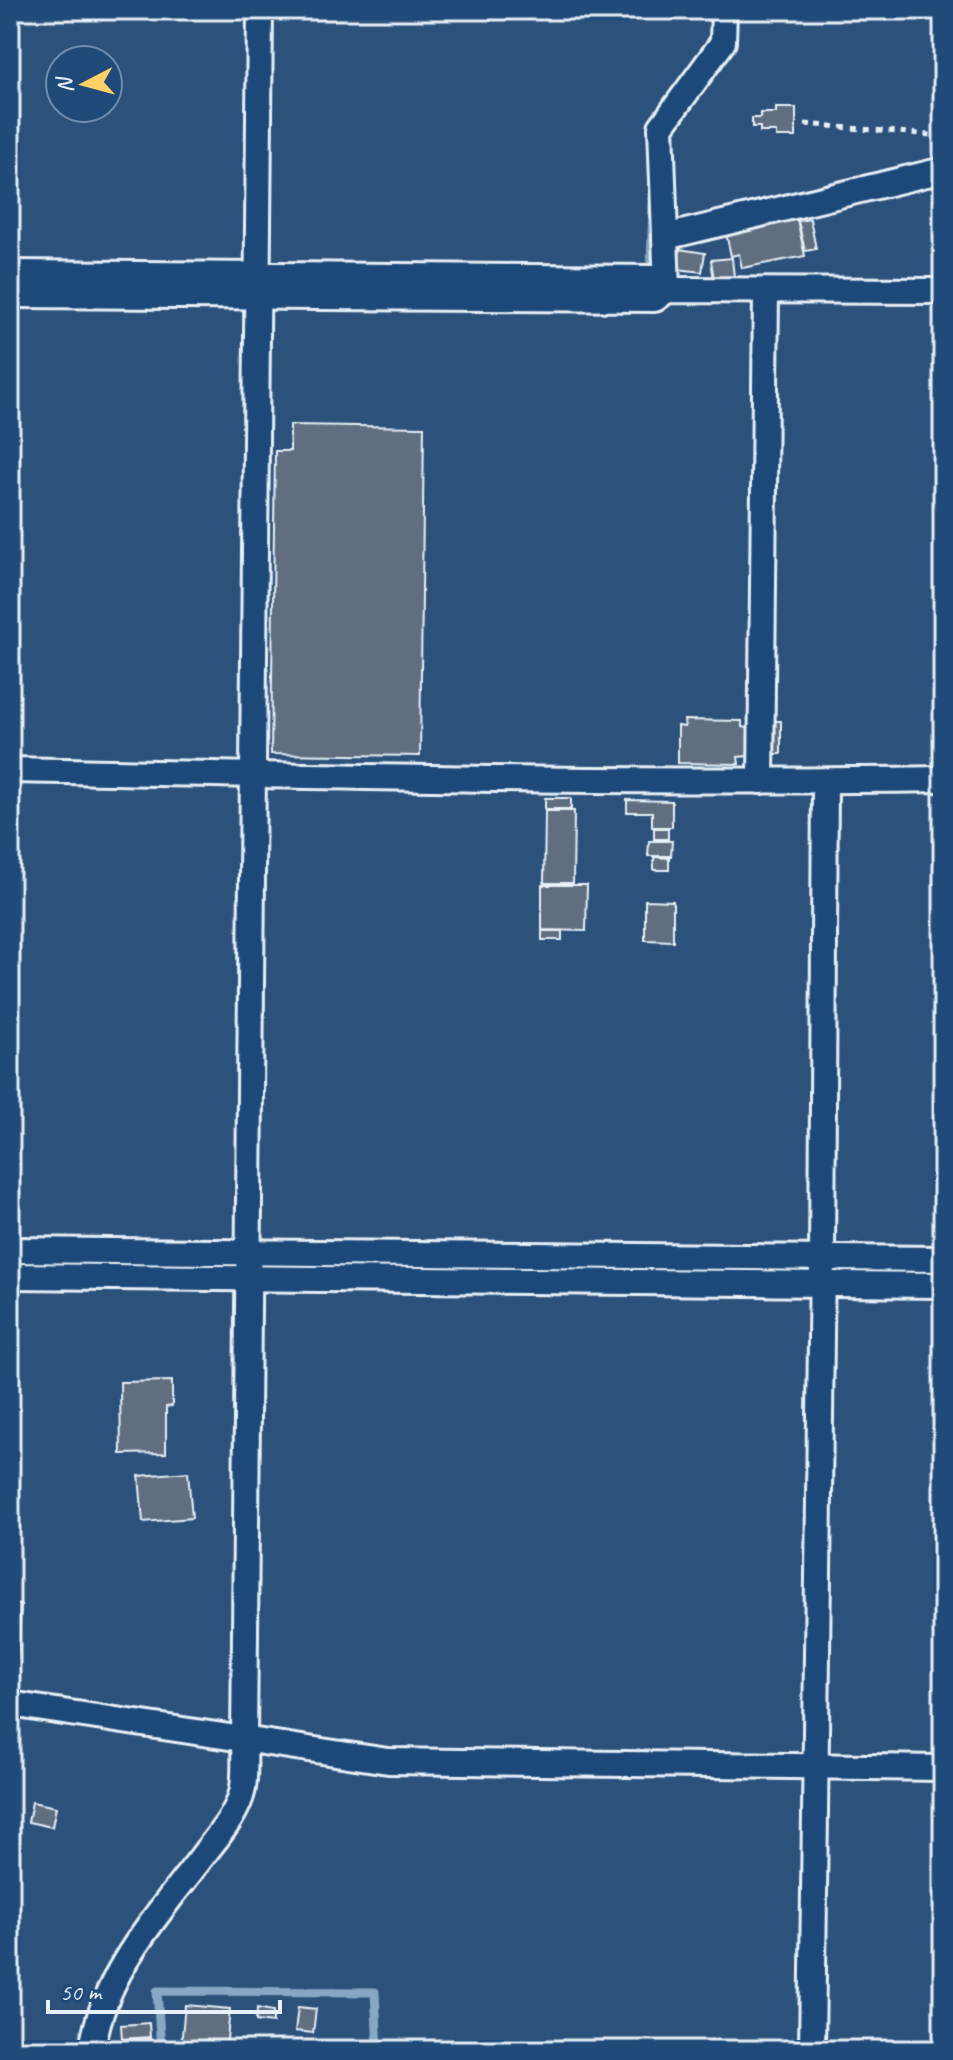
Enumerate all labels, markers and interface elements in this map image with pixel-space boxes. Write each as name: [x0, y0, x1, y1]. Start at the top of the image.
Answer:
north arrow: [44, 44, 124, 124]
text: N: [50, 74, 80, 94]
scale bar: [48, 1964, 280, 2014]
text: 50 m: [60, 1977, 103, 2007]

